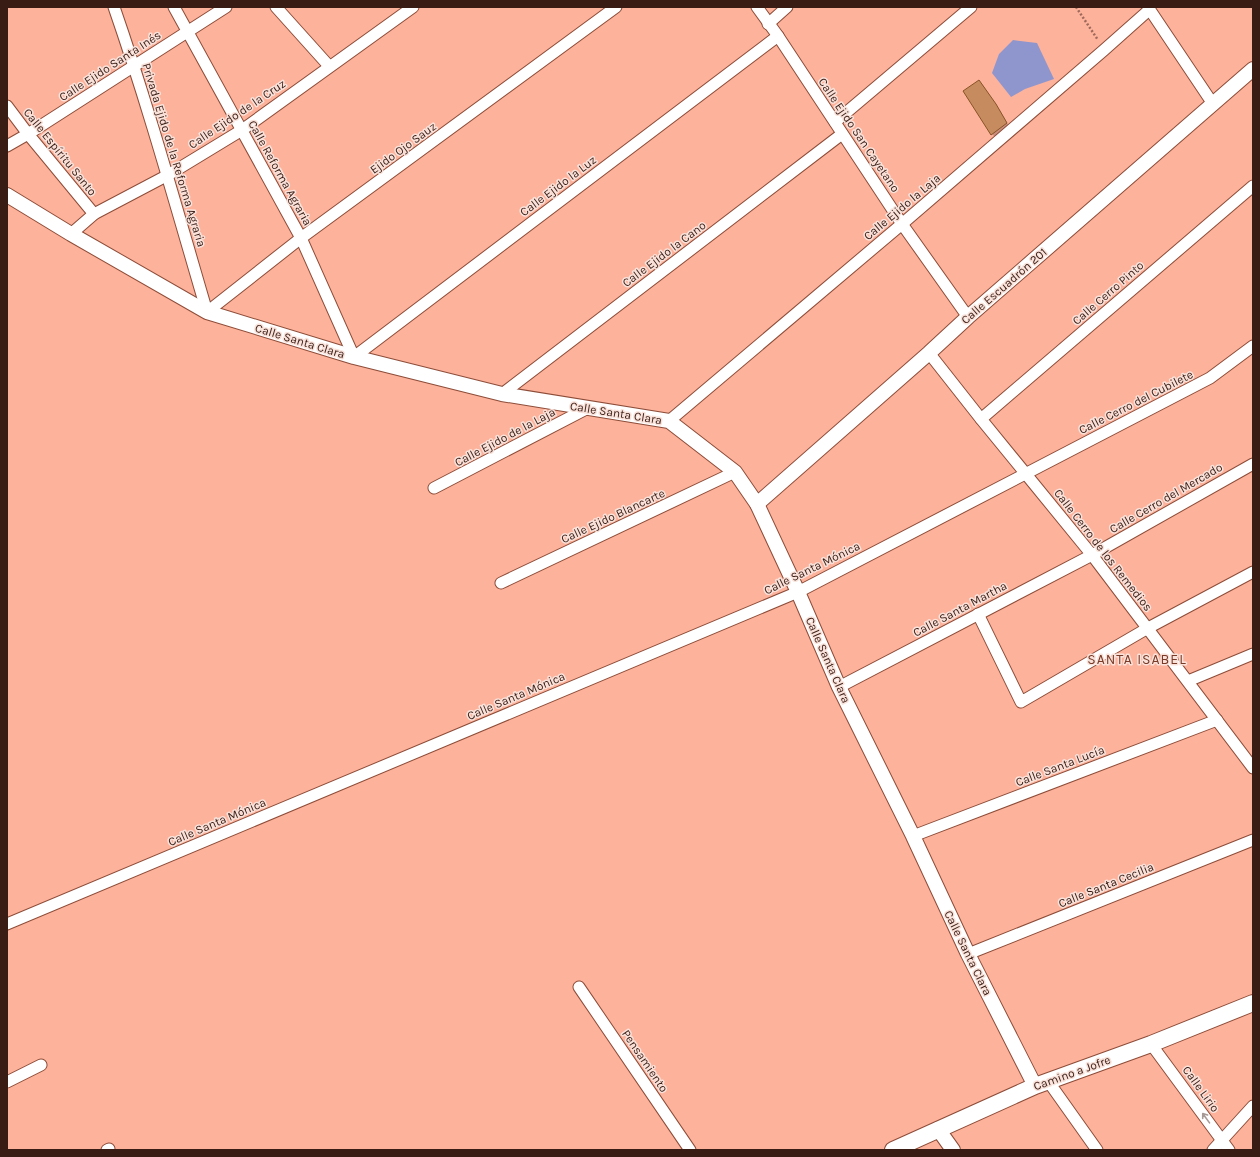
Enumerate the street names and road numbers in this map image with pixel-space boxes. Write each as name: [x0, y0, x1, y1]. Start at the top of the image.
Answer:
street label: Calle Ejido Santa Inés: [57, 28, 163, 104]
street label: Privada Ejido de la Reforma Agraria: [139, 61, 209, 249]
street label: Calle Ejido San Cayetano: [815, 75, 903, 195]
street label: Calle Ejido de la Cruz: [186, 76, 288, 152]
street label: Calle Espíritu Santo: [21, 106, 99, 198]
street label: Calle Reforma Agraria: [245, 118, 315, 228]
street label: Ejido Ojo Sauz: [367, 119, 439, 177]
street label: Calle Ejido la Luz: [517, 153, 599, 219]
street label: Calle Ejido la Laja: [861, 171, 943, 243]
street label: Calle Ejido la Cano: [620, 218, 708, 290]
street label: Calle Escuadrón 201: [958, 245, 1050, 327]
street label: Calle Cerro Pinto: [1070, 258, 1146, 328]
street label: Calle Santa Clara: [253, 321, 347, 361]
street label: Calle Cerro del Cubilete: [1077, 367, 1195, 437]
street label: Calle Santa Clara: [569, 399, 663, 427]
street label: Calle Ejido de la Laja: [452, 405, 558, 469]
street label: Calle Cerro del Mercado: [1107, 460, 1225, 536]
street label: Calle Ejido Blancarte: [559, 486, 667, 546]
street label: Calle Cerro de los Remedios: [1051, 486, 1155, 614]
street label: Calle Santa Mónica: [762, 539, 862, 597]
street label: Calle Santa Martha: [911, 578, 1009, 640]
street label: Calle Santa Clara: [803, 615, 853, 705]
street label: Calle Santa Mónica: [465, 669, 567, 723]
street label: Calle Santa Lucía: [1014, 743, 1106, 789]
street label: Calle Santa Mónica: [166, 795, 268, 849]
street label: Calle Santa Cecilia: [1056, 859, 1156, 911]
street label: Calle Santa Clara: [941, 908, 995, 998]
street label: Pensamiento: [619, 1027, 671, 1095]
street label: Camino a Jofre: [1032, 1053, 1112, 1093]
street label: Calle Lirio: [1180, 1063, 1222, 1115]

